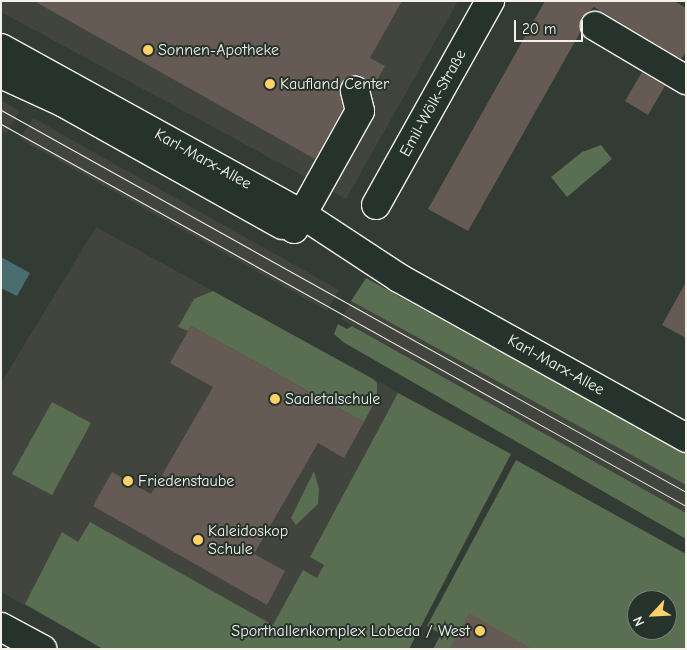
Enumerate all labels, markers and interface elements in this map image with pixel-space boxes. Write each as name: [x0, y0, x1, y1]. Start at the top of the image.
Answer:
scale bar: [517, 10, 586, 42]
text: 20 m: [522, 20, 556, 38]
place label: Sonnen-Apotheke: [158, 40, 279, 60]
marker: Sonnen-Apotheke: [142, 44, 154, 56]
street label: Emil-Wölk-Straße: [396, 46, 470, 160]
place label: Kaufland Center: [280, 74, 389, 94]
marker: Kaufland Center: [264, 78, 276, 90]
street label: Karl-Marx-Allee: [151, 124, 255, 194]
street label: Karl-Marx-Allee: [504, 330, 608, 400]
place label: Saaletalschule: [285, 389, 380, 409]
marker: Saaletalschule: [269, 393, 281, 405]
place label: Friedenstaube: [138, 471, 234, 491]
marker: Friedenstaube: [122, 475, 134, 487]
place label: Kaleidoskop Schule: [208, 521, 288, 559]
marker: Kaleidoskop Schule: [192, 534, 204, 546]
north arrow: [627, 590, 677, 640]
text: N: [629, 613, 648, 629]
place label: Sporthallenkomplex Lobeda / West: [231, 621, 470, 641]
marker: Sporthallenkomplex Lobeda / West: [474, 625, 486, 637]

